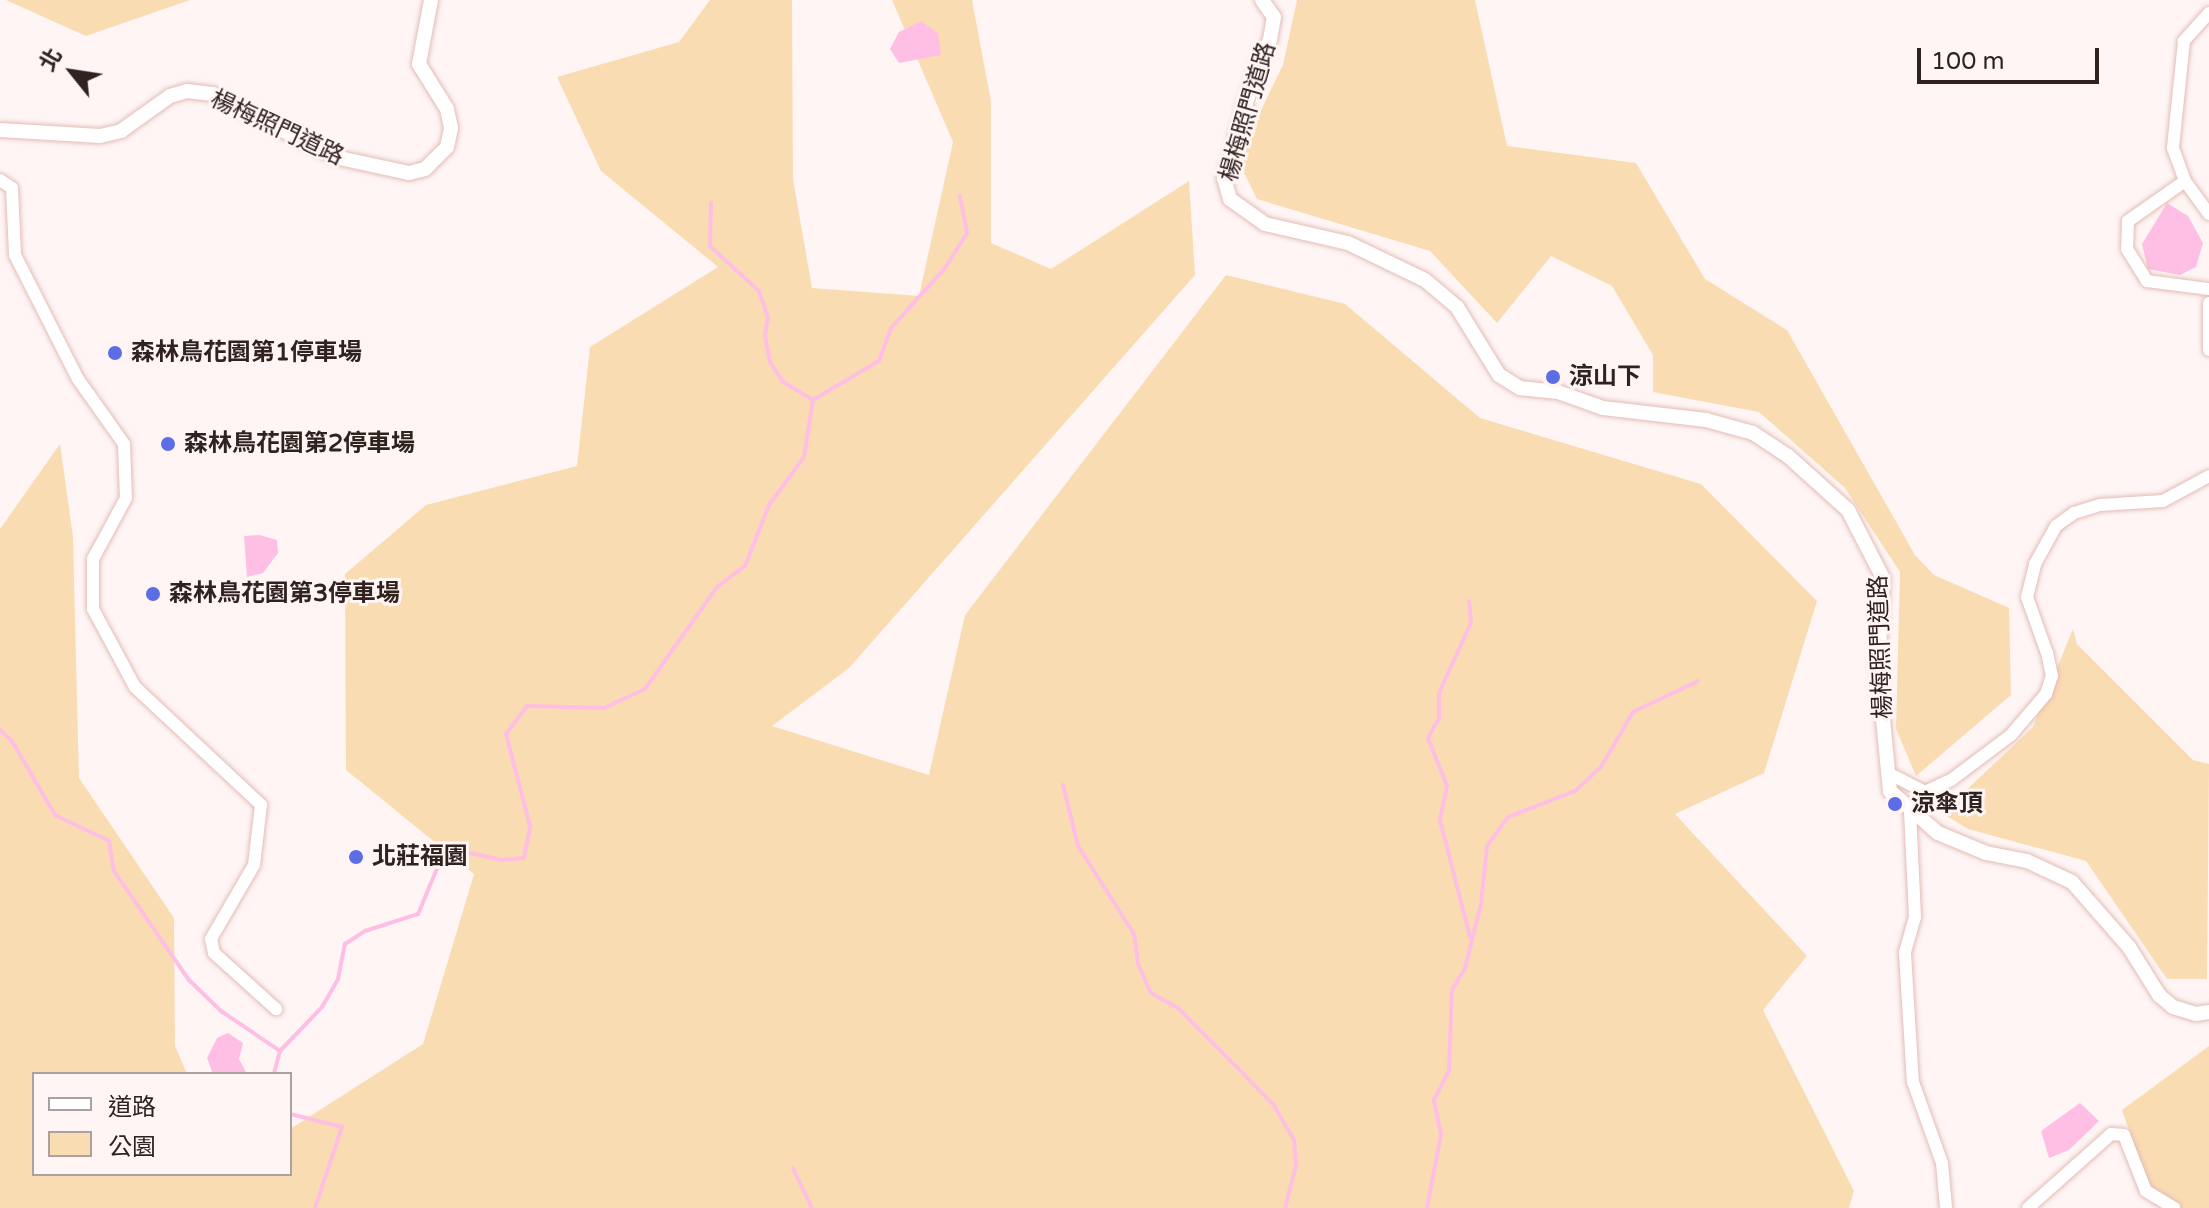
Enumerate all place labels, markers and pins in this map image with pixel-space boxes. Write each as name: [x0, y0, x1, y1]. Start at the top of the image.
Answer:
place label: 森林鳥花園第1停車場: [131, 339, 362, 367]
marker: 森林鳥花園第1停車場: [106, 344, 124, 362]
place label: 涼山下: [1569, 363, 1641, 391]
marker: 涼山下: [1544, 368, 1562, 386]
place label: 森林鳥花園第2停車場: [184, 430, 415, 458]
marker: 森林鳥花園第2停車場: [159, 435, 177, 453]
place label: 森林鳥花園第3停車場: [169, 580, 400, 608]
marker: 森林鳥花園第3停車場: [144, 585, 162, 603]
place label: 涼傘頂: [1911, 790, 1983, 818]
marker: 涼傘頂: [1886, 795, 1904, 813]
place label: 北莊福園: [372, 843, 468, 871]
marker: 北莊福園: [347, 848, 365, 866]

